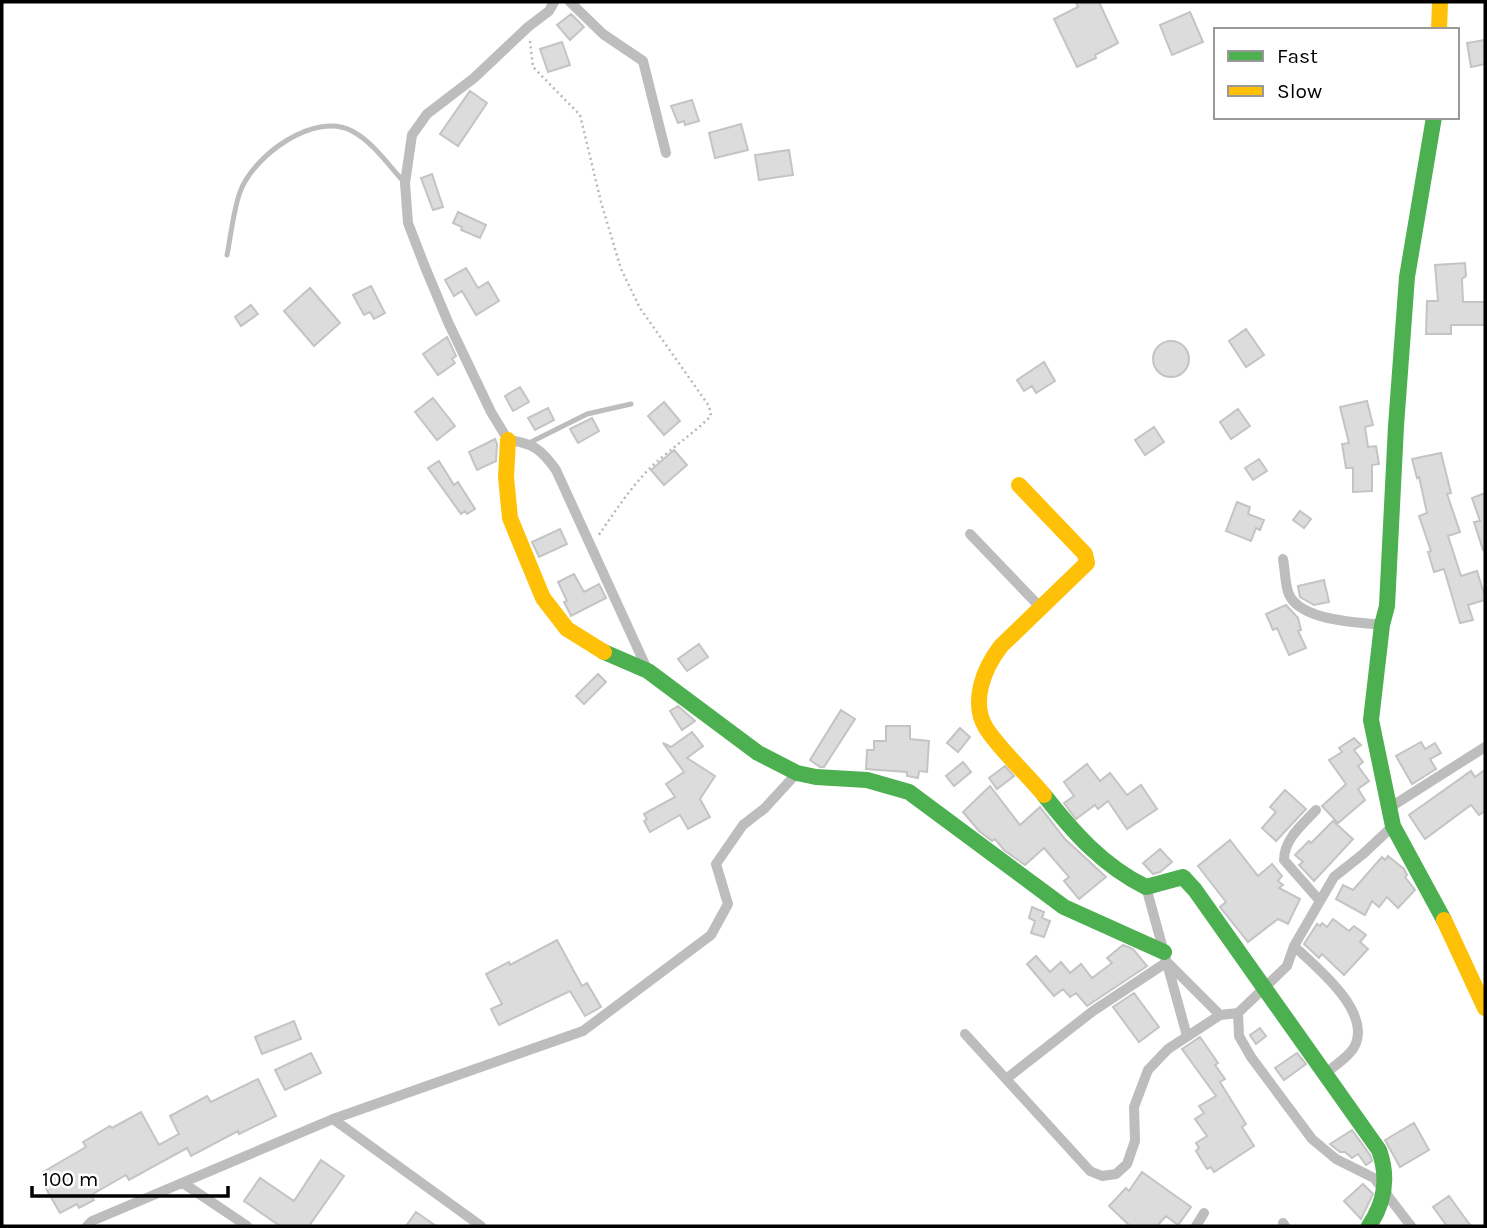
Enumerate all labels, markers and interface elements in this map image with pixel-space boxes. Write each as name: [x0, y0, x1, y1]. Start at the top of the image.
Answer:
legend: [1214, 28, 1459, 119]
text: Fast: [1277, 44, 1318, 68]
text: Slow: [1277, 79, 1322, 103]
scale bar: [32, 1154, 228, 1198]
text: 100 m: [42, 1167, 99, 1191]

